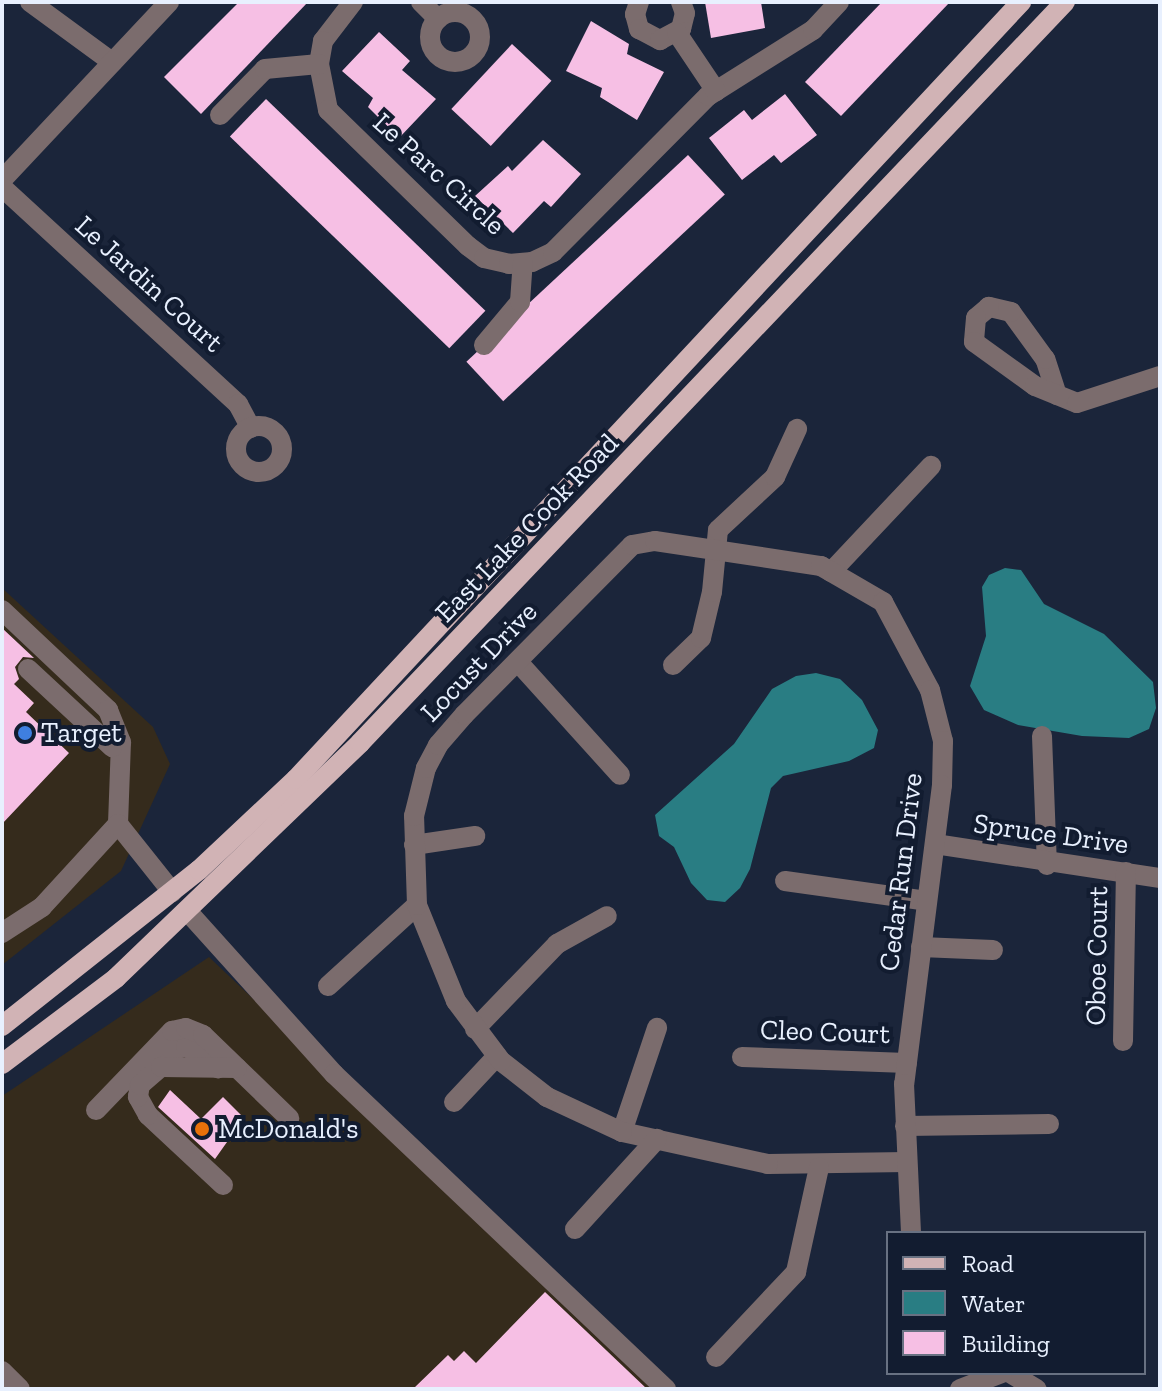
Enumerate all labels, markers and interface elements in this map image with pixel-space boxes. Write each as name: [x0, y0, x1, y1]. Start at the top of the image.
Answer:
street label: Le Parc Circle: [366, 106, 512, 242]
street label: Le Jardin Court: [68, 209, 230, 359]
street label: East Lake Cook Road: [428, 427, 626, 629]
street label: Locust Drive: [414, 595, 544, 729]
place label: Target: [41, 716, 122, 750]
marker: Target: [16, 724, 34, 742]
street label: Cedar Run Drive: [872, 771, 930, 973]
street label: Spruce Drive: [971, 806, 1131, 862]
street label: Oboe Court: [1079, 886, 1115, 1026]
street label: Cleo Court: [760, 1013, 890, 1051]
place label: McDonald's: [218, 1112, 358, 1146]
marker: McDonald's: [193, 1120, 211, 1138]
legend: [886, 1231, 1146, 1375]
text: Road: [962, 1249, 1014, 1278]
text: Water: [962, 1289, 1025, 1318]
text: Building: [962, 1329, 1050, 1358]

